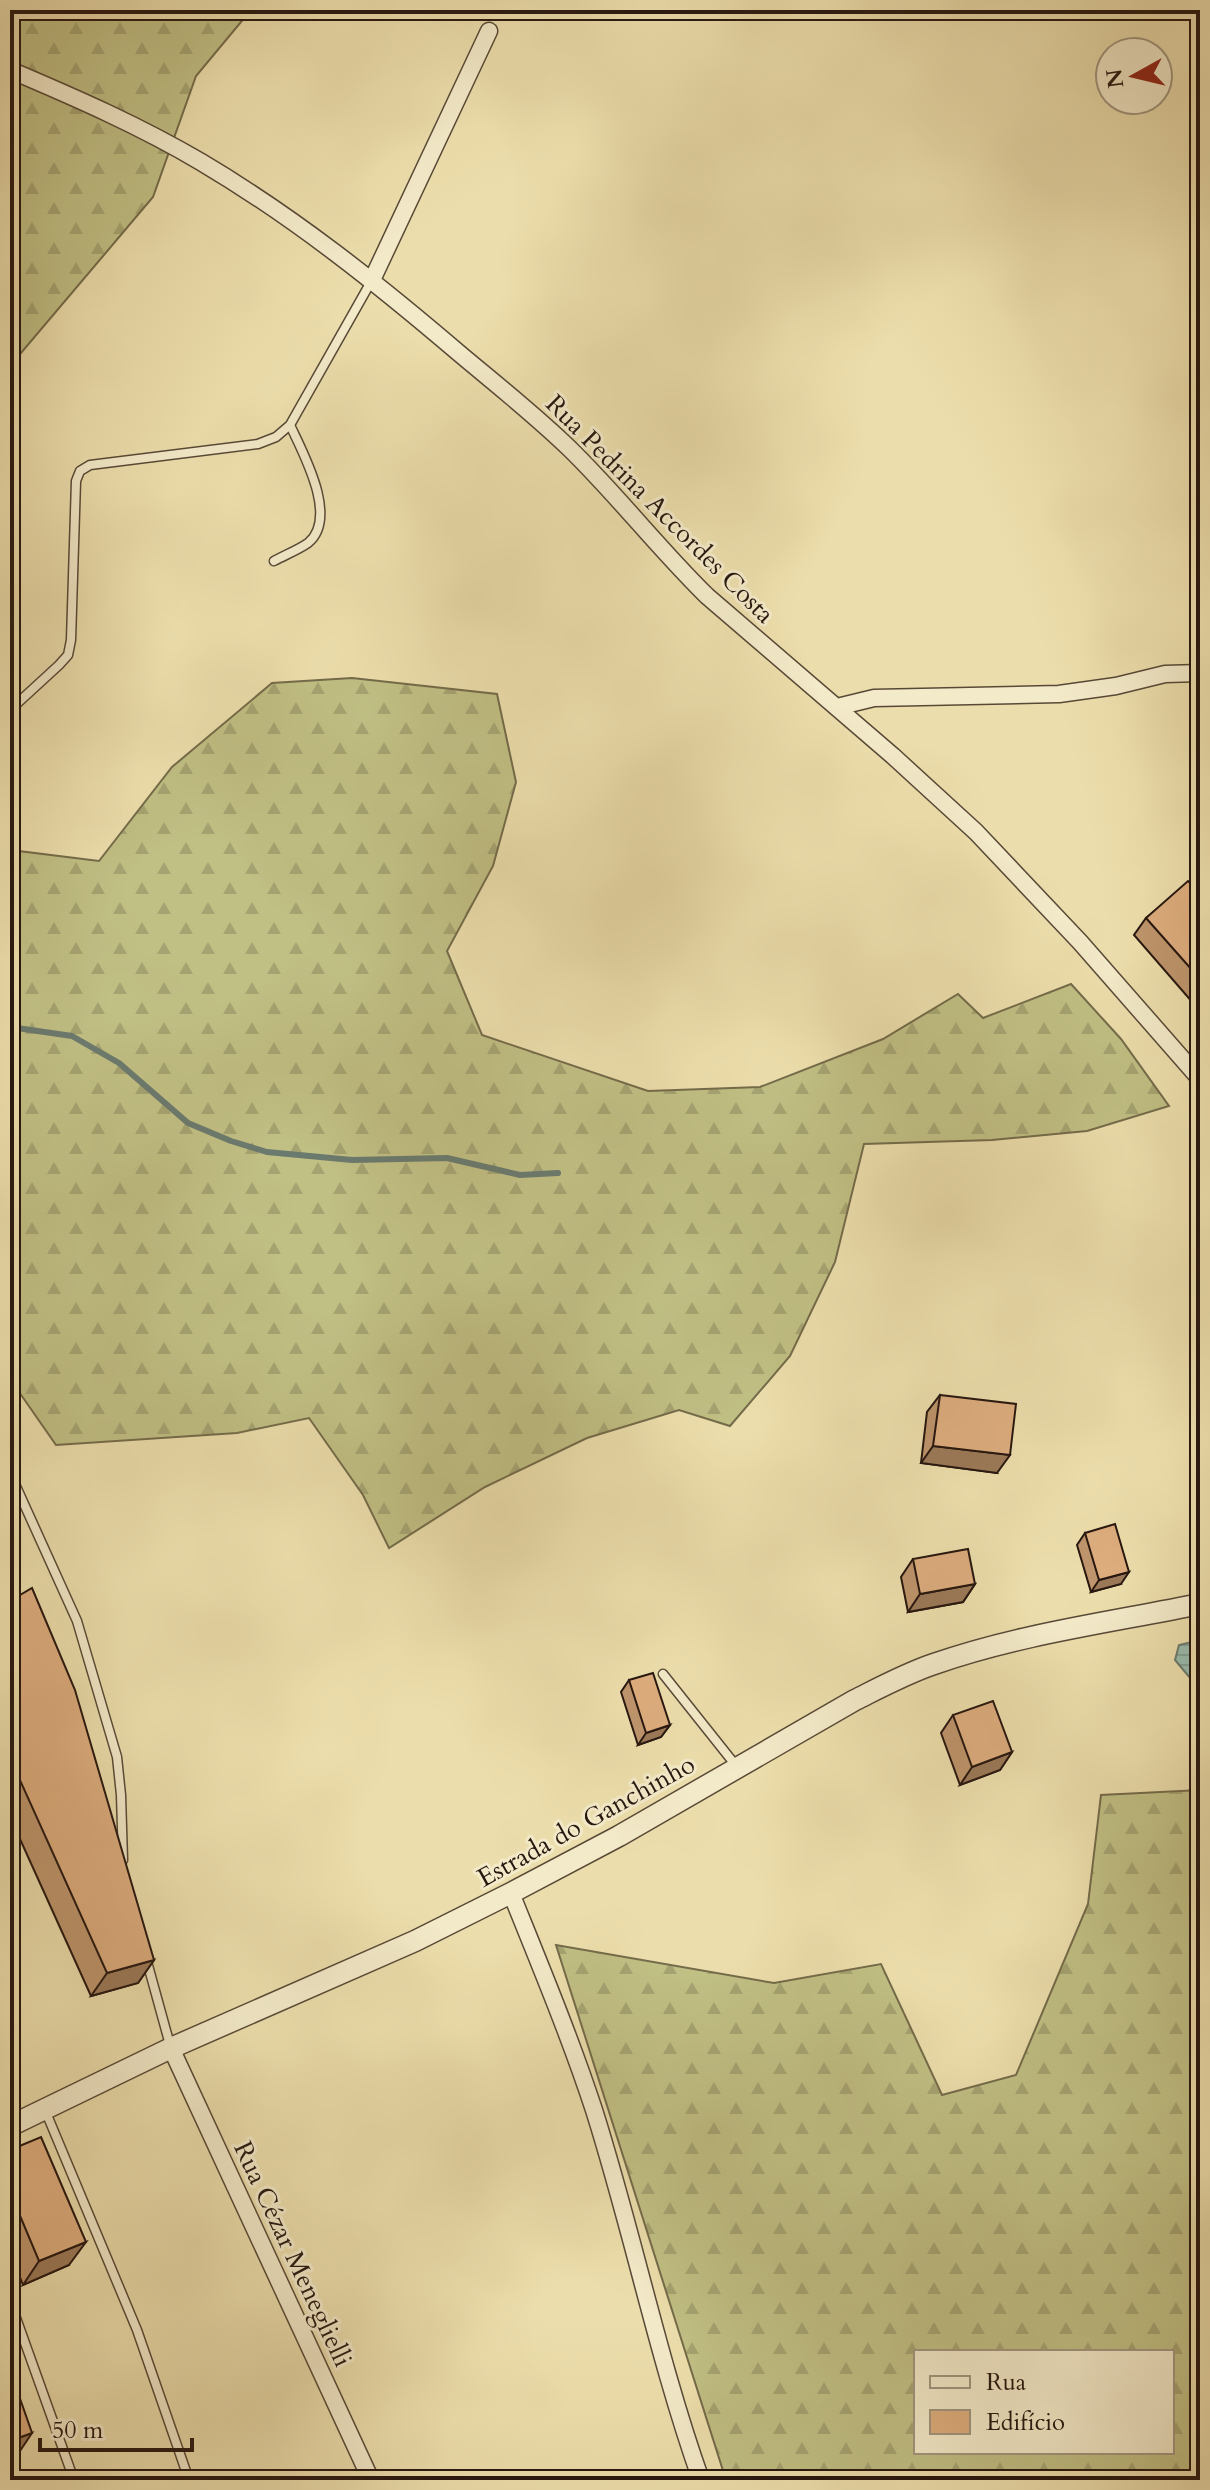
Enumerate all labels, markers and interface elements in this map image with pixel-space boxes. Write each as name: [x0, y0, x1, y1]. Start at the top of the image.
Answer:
north arrow: [1094, 36, 1174, 116]
text: N: [1099, 67, 1131, 90]
street label: Rua Pedrina Accordes Costa: [538, 387, 782, 631]
street label: Estrada do Ganchinho: [471, 1747, 701, 1895]
street label: Rua Cézar Meneglielli: [225, 2135, 361, 2373]
legend: [914, 2350, 1174, 2454]
text: Rua: [986, 2366, 1027, 2399]
scale bar: [40, 2402, 192, 2452]
text: Edifício: [986, 2406, 1065, 2439]
text: 50 m: [52, 2414, 104, 2447]

